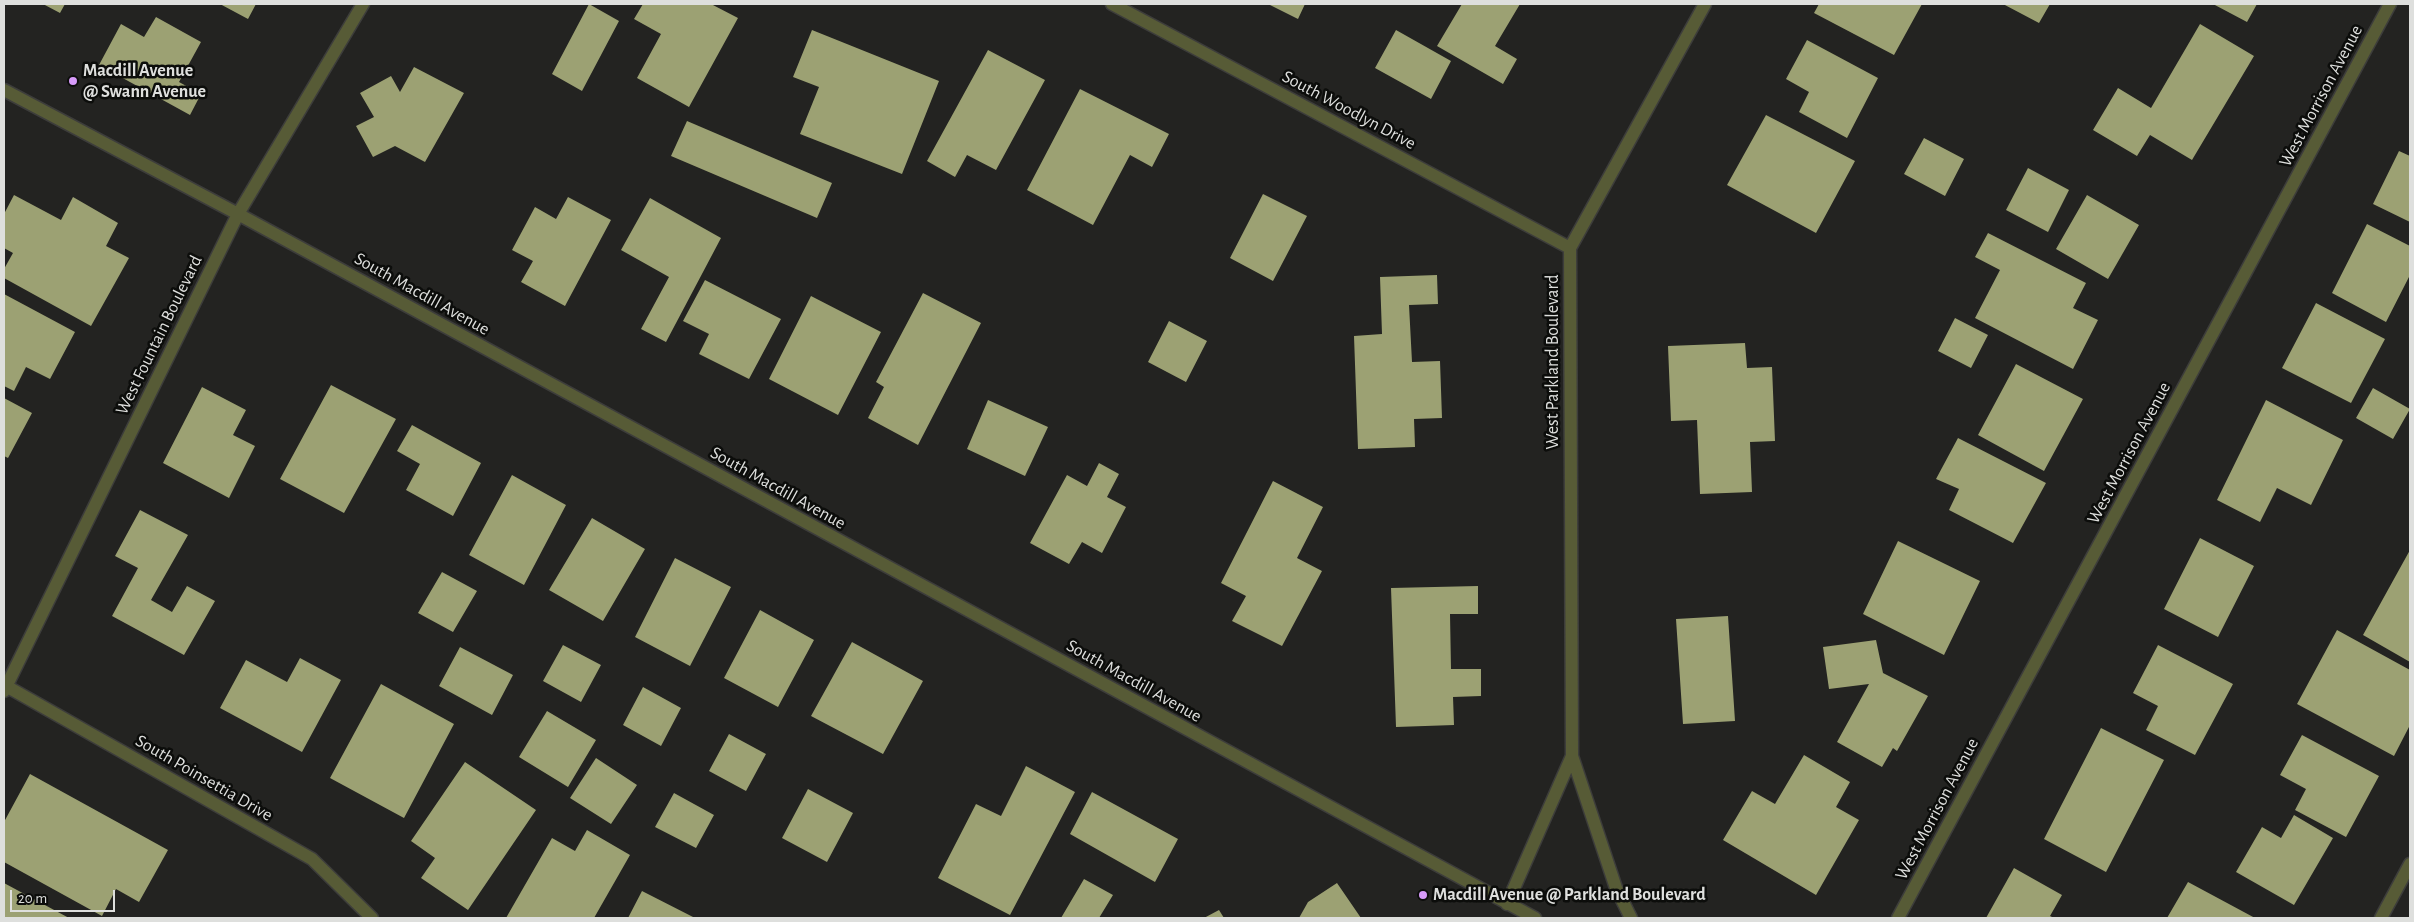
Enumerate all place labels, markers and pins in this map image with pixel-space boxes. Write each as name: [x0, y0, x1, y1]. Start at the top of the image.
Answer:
place label: Macdill Avenue @ Swann Avenue: [83, 60, 206, 102]
marker: Macdill Avenue @ Swann Avenue: [67, 75, 79, 87]
place label: Macdill Avenue @ Parkland Boulevard: [1433, 884, 1706, 906]
marker: Macdill Avenue @ Parkland Boulevard: [1417, 889, 1429, 901]

